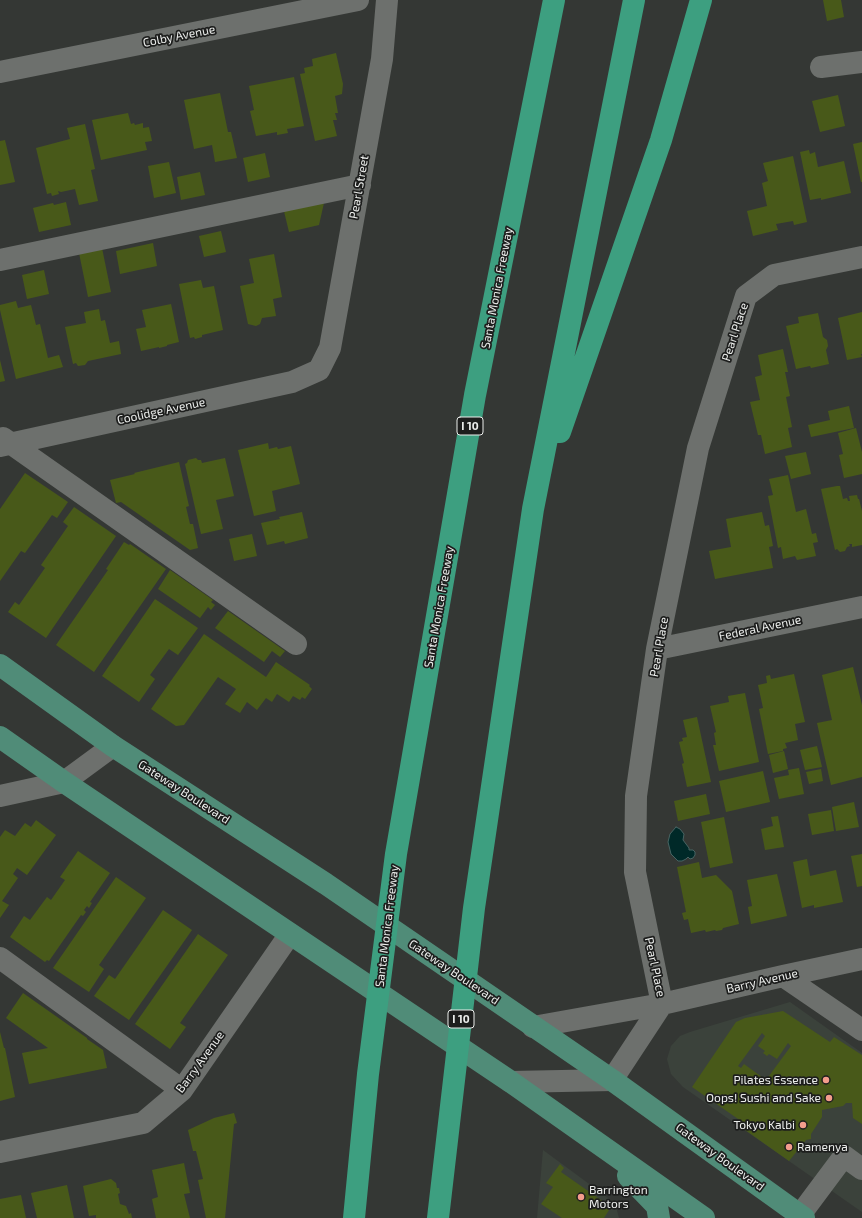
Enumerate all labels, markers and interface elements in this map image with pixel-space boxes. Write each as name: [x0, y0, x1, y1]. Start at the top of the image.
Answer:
street label: Colby Avenue: [142, 22, 216, 50]
street label: Pearl Street: [346, 154, 372, 220]
street label: Santa Monica Freeway: [478, 226, 516, 350]
street label: Pearl Place: [719, 301, 751, 363]
street label: Coolidge Avenue: [116, 395, 206, 427]
road number: I 10: [457, 417, 483, 435]
street label: Santa Monica Freeway: [421, 545, 457, 669]
street label: Federal Avenue: [717, 612, 803, 644]
street label: Pearl Place: [647, 616, 671, 678]
street label: Gateway Boulevard: [136, 757, 232, 827]
street label: Santa Monica Freeway: [372, 864, 402, 988]
street label: Gateway Boulevard: [406, 936, 502, 1008]
street label: Pearl Place: [642, 936, 668, 998]
street label: Barry Avenue: [725, 966, 799, 996]
road number: I 10: [448, 1010, 474, 1028]
street label: Barry Avenue: [173, 1028, 227, 1096]
place label: Pilates Essence: [733, 1073, 818, 1087]
marker: Pilates Essence: [821, 1075, 831, 1085]
place label: Oops! Sushi and Sake: [706, 1091, 821, 1105]
marker: Oops! Sushi and Sake: [824, 1093, 834, 1103]
place label: Tokyo Kalbi: [734, 1118, 795, 1132]
street label: Gateway Boulevard: [673, 1120, 767, 1194]
marker: Tokyo Kalbi: [798, 1120, 808, 1130]
place label: Ramenya: [797, 1140, 848, 1154]
marker: Ramenya: [784, 1142, 794, 1152]
place label: Barrington Motors: [589, 1183, 648, 1211]
marker: Barrington Motors: [576, 1192, 586, 1202]

